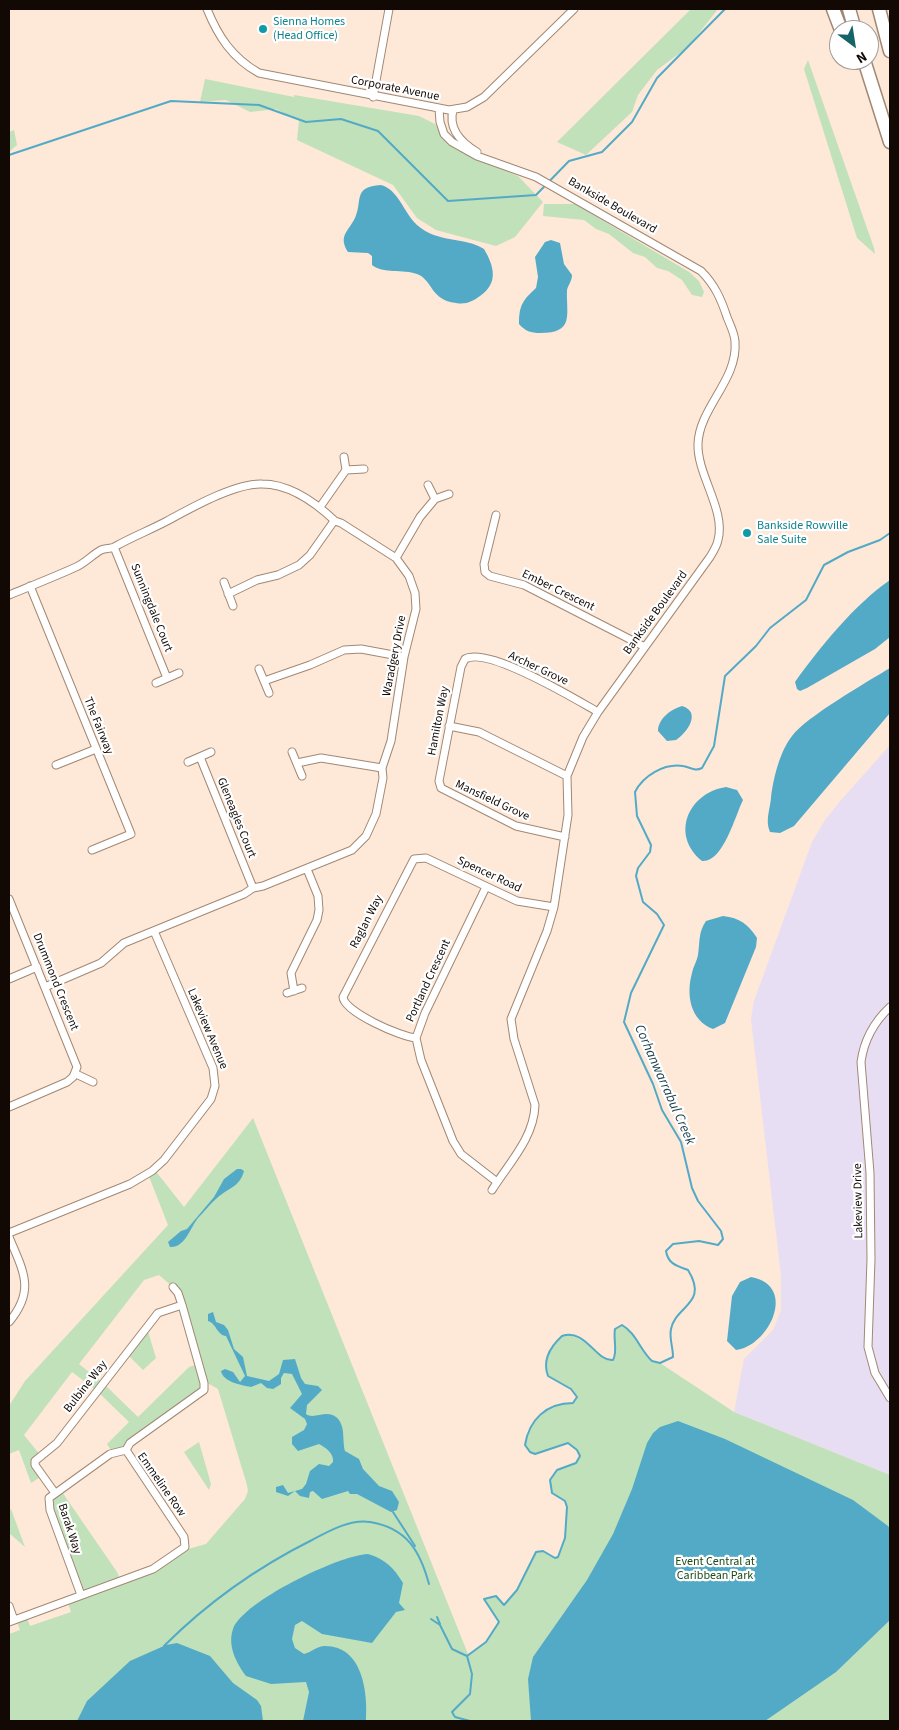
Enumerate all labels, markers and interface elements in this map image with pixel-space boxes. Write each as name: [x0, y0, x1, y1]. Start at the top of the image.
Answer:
place label: Sienna Homes (Head Office): [273, 15, 345, 43]
north arrow: [829, 20, 879, 70]
marker: Sienna Homes (Head Office): [257, 23, 269, 35]
text: N: [852, 46, 870, 68]
street label: Corporate Avenue: [350, 73, 440, 105]
street label: Bankside Boulevard: [565, 175, 659, 237]
place label: Bankside Rowville Sale Suite: [757, 519, 848, 547]
marker: Bankside Rowville Sale Suite: [741, 527, 753, 539]
street label: Sunningdale Court: [127, 562, 175, 654]
street label: Ember Crescent: [519, 567, 597, 615]
street label: Bankside Boulevard: [621, 568, 691, 658]
street label: Waradgery Drive: [380, 614, 410, 698]
street label: Archer Grove: [506, 649, 570, 689]
street label: Hamilton Way: [425, 685, 453, 757]
street label: The Fairway: [80, 695, 116, 757]
street label: Gleneagles Court: [213, 776, 259, 860]
street label: Mansfield Grove: [453, 778, 531, 824]
street label: Spencer Road: [455, 854, 523, 896]
street label: Raglan Way: [347, 893, 387, 951]
street label: Drummond Crescent: [29, 931, 81, 1033]
street label: Portland Crescent: [404, 937, 454, 1025]
street label: Lakeview Avenue: [184, 987, 230, 1071]
water label: Corhanwarrabul Creek: [630, 1022, 698, 1148]
street label: Lakeview Drive: [851, 1163, 867, 1239]
street label: Bulbine Way: [61, 1358, 111, 1416]
street label: Emmeline Row: [134, 1450, 188, 1520]
street label: Barak Way: [54, 1502, 84, 1556]
park label: Event Central at Caribbean Park: [675, 1555, 755, 1583]

